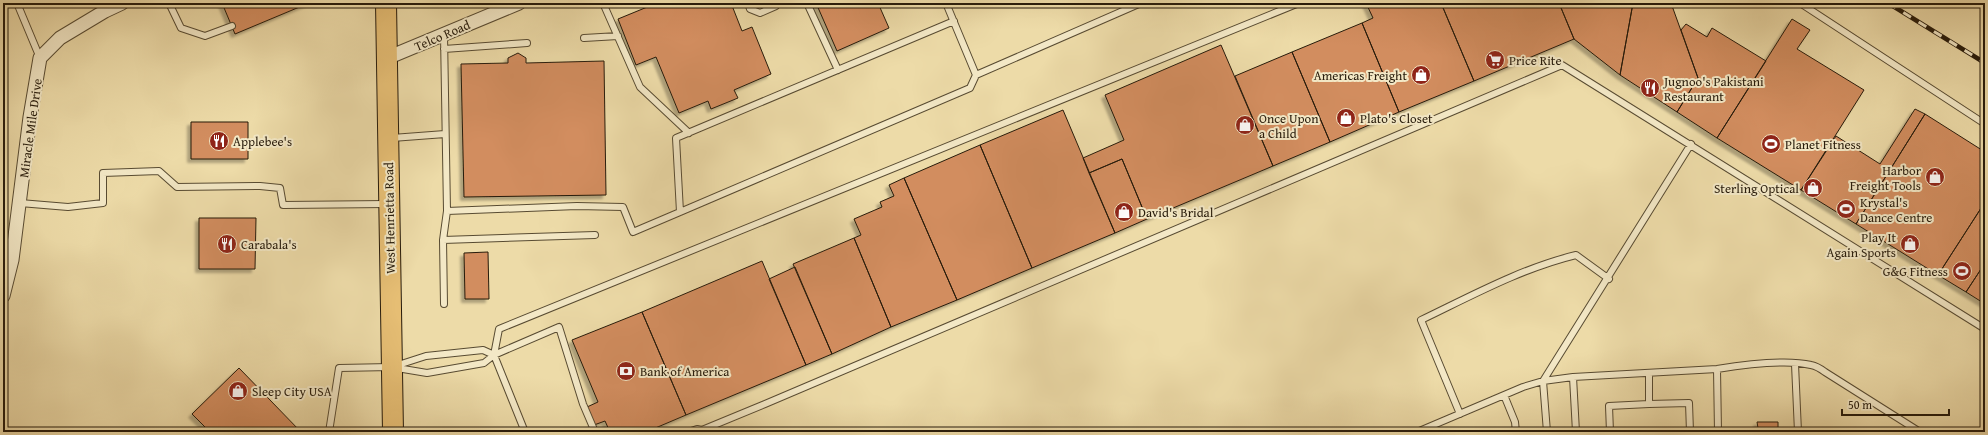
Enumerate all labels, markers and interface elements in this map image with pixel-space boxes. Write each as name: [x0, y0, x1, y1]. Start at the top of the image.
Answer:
street label: Telco Road: [411, 15, 473, 56]
supermarket icon: Price Rite: [1484, 49, 1506, 71]
place label: Price Rite: [1509, 51, 1562, 70]
shop icon: Americas Freight: [1410, 64, 1432, 86]
place label: Americas Freight: [1314, 66, 1407, 85]
place label: Jugnoo's Pakistani Restaurant: [1662, 72, 1764, 106]
street label: Miracle Mile Drive: [14, 77, 47, 179]
restaurant icon: Jugnoo's Pakistani Restaurant: [1639, 77, 1661, 99]
shop icon: Plato's Closet: [1335, 107, 1357, 129]
place label: Once Upon a Child: [1259, 109, 1319, 143]
place label: Plato's Closet: [1360, 109, 1433, 128]
shop icon: Once Upon a Child: [1234, 114, 1256, 136]
restaurant icon: Applebee's: [208, 130, 230, 152]
place label: Applebee's: [233, 132, 292, 151]
sports icon: Planet Fitness: [1760, 133, 1782, 155]
place label: Planet Fitness: [1785, 135, 1861, 154]
place label: Harbor Freight Tools: [1850, 161, 1922, 195]
street label: West Henrietta Road: [379, 162, 400, 274]
shop icon: Harbor Freight Tools: [1924, 166, 1946, 188]
shop icon: Sterling Optical: [1802, 177, 1824, 199]
place label: Sterling Optical: [1714, 179, 1799, 198]
place label: Krystal's Dance Centre: [1860, 193, 1932, 227]
sports icon: Krystal's Dance Centre: [1835, 198, 1857, 220]
shop icon: David's Bridal: [1113, 201, 1135, 223]
place label: David's Bridal: [1138, 203, 1214, 222]
place label: Play It Again Sports: [1827, 228, 1896, 262]
restaurant icon: Carabala's: [216, 233, 238, 255]
shop icon: Play It Again Sports: [1899, 233, 1921, 255]
place label: Carabala's: [241, 235, 297, 254]
sports icon: G&G Fitness: [1951, 260, 1973, 282]
place label: G&G Fitness: [1883, 262, 1948, 281]
bank icon: Bank of America: [615, 360, 637, 382]
place label: Bank of America: [640, 362, 730, 381]
shop icon: Sleep City USA: [227, 380, 249, 402]
place label: Sleep City USA: [252, 382, 332, 401]
scale bar: [1842, 391, 1949, 417]
text: 50 m: [1848, 396, 1872, 413]

